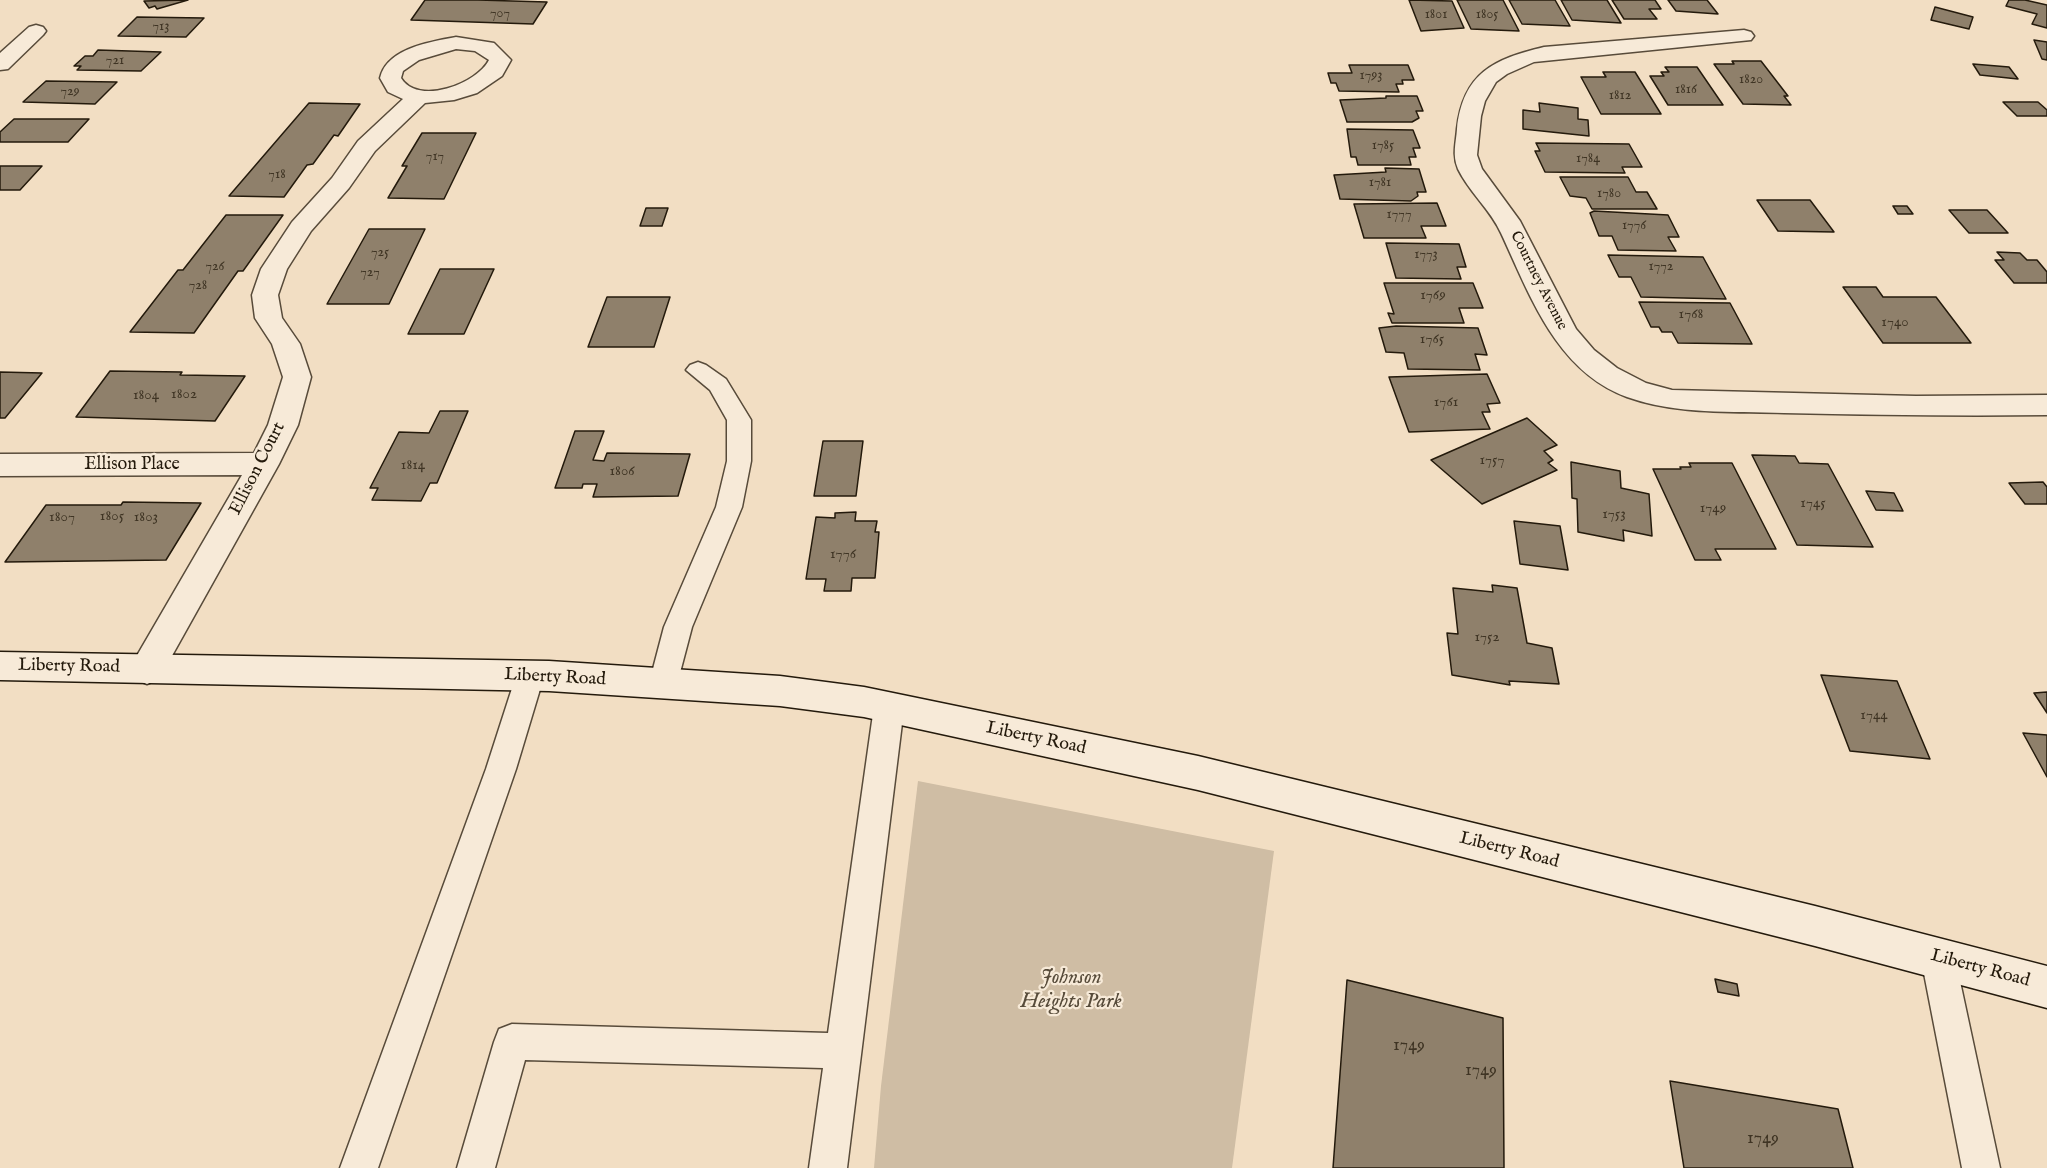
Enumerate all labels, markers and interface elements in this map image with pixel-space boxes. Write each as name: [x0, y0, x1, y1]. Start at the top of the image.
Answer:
house number: 707: [490, 6, 510, 22]
house number: 1801: [1425, 7, 1447, 23]
house number: 1805: [1476, 7, 1498, 23]
house number: 713: [153, 19, 169, 35]
house number: 721: [106, 53, 124, 69]
house number: 1793: [1359, 68, 1383, 84]
house number: 1820: [1739, 72, 1763, 88]
house number: 1816: [1675, 82, 1697, 98]
house number: 729: [60, 84, 80, 100]
house number: 1812: [1609, 88, 1631, 104]
house number: 1785: [1372, 138, 1394, 154]
house number: 717: [426, 149, 444, 165]
house number: 1784: [1576, 151, 1600, 167]
house number: 718: [268, 167, 286, 183]
house number: 1781: [1369, 175, 1391, 191]
house number: 1780: [1597, 186, 1621, 202]
house number: 1777: [1387, 207, 1411, 223]
house number: 1776: [1622, 218, 1646, 234]
street label: Courtney Avenue: [1505, 229, 1571, 333]
house number: 725: [371, 245, 389, 261]
house number: 1773: [1414, 247, 1438, 263]
house number: 726: [205, 259, 225, 275]
house number: 1772: [1649, 259, 1673, 275]
house number: 727: [360, 265, 380, 281]
house number: 728: [189, 278, 207, 294]
house number: 1769: [1420, 287, 1446, 305]
house number: 1768: [1679, 306, 1703, 324]
house number: 1740: [1881, 314, 1909, 332]
house number: 1765: [1420, 331, 1444, 349]
house number: 1802: [171, 386, 197, 404]
house number: 1804: [133, 387, 159, 405]
house number: 1761: [1434, 394, 1458, 412]
street label: Ellison Court: [225, 419, 291, 519]
house number: 1757: [1479, 452, 1505, 470]
street label: Ellison Place: [84, 454, 180, 476]
house number: 1814: [401, 457, 425, 475]
house number: 1806: [609, 463, 635, 481]
house number: 1745: [1800, 495, 1826, 513]
house number: 1749: [1700, 500, 1726, 518]
house number: 1753: [1602, 506, 1626, 524]
house number: 1805: [100, 508, 124, 526]
house number: 1807: [49, 509, 75, 527]
house number: 1803: [134, 509, 158, 527]
house number: 1776: [830, 546, 856, 564]
house number: 1752: [1474, 629, 1500, 647]
street label: Liberty Road: [18, 655, 120, 679]
street label: Liberty Road: [504, 665, 606, 691]
house number: 1744: [1860, 707, 1888, 725]
street label: Liberty Road: [984, 718, 1088, 760]
street label: Liberty Road: [1457, 828, 1561, 874]
street label: Liberty Road: [1928, 945, 2032, 993]
park label: Johnson Heights Park: [1020, 966, 1122, 1016]
house number: 1749: [1393, 1035, 1425, 1057]
house number: 1749: [1465, 1060, 1497, 1082]
house number: 1749: [1747, 1128, 1779, 1150]

